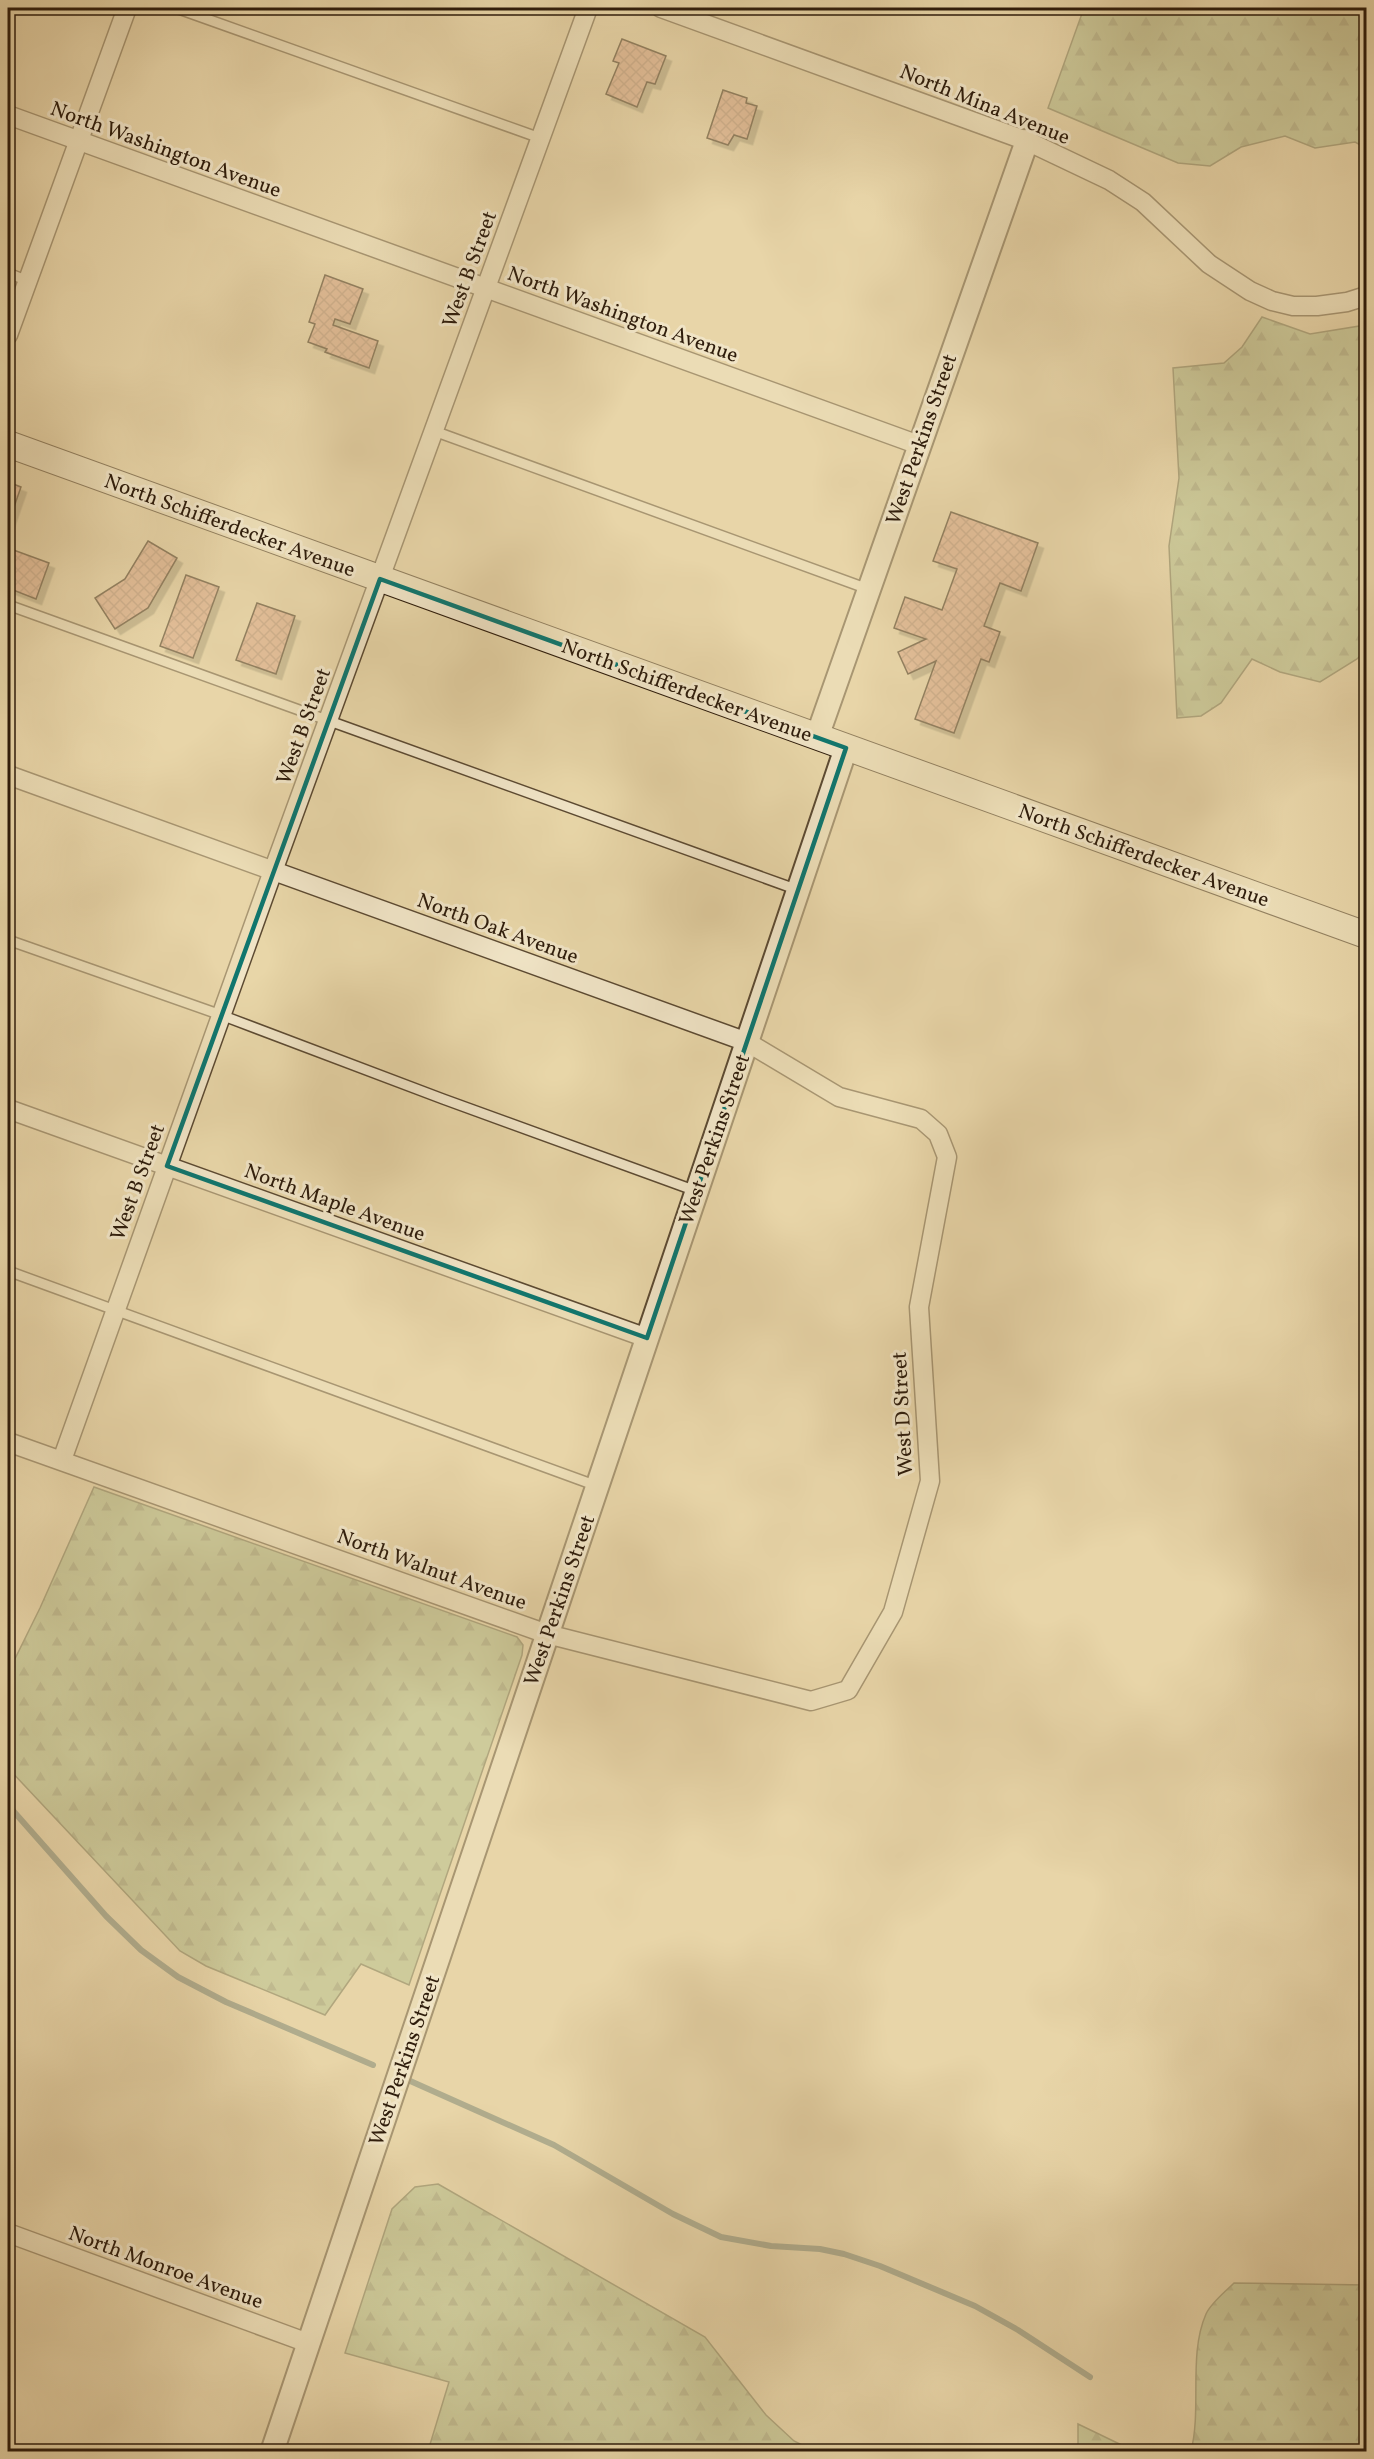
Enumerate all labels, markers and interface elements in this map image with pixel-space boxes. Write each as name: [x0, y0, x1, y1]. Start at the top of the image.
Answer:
street label: North Mina Avenue: [895, 58, 1074, 153]
street label: North Washington Avenue: [46, 95, 285, 206]
street label: West B Street: [436, 207, 505, 332]
street label: North Washington Avenue: [503, 260, 742, 371]
street label: West Perkins Street: [880, 350, 965, 529]
street label: North Schifferdecker Avenue: [100, 467, 359, 585]
street label: North Schifferdecker Avenue: [557, 632, 816, 750]
street label: West B Street: [270, 664, 339, 789]
street label: North Schifferdecker Avenue: [1014, 797, 1273, 915]
street label: North Oak Avenue: [413, 887, 582, 972]
street label: West Perkins Street: [673, 1050, 758, 1229]
street label: West B Street: [104, 1120, 173, 1245]
street label: North Maple Avenue: [240, 1157, 429, 1250]
street label: West D Street: [886, 1351, 921, 1477]
street label: West Perkins Street: [518, 1511, 603, 1690]
street label: North Walnut Avenue: [333, 1523, 530, 1618]
street label: West Perkins Street: [363, 1971, 448, 2150]
street label: North Monroe Avenue: [64, 2220, 267, 2317]

